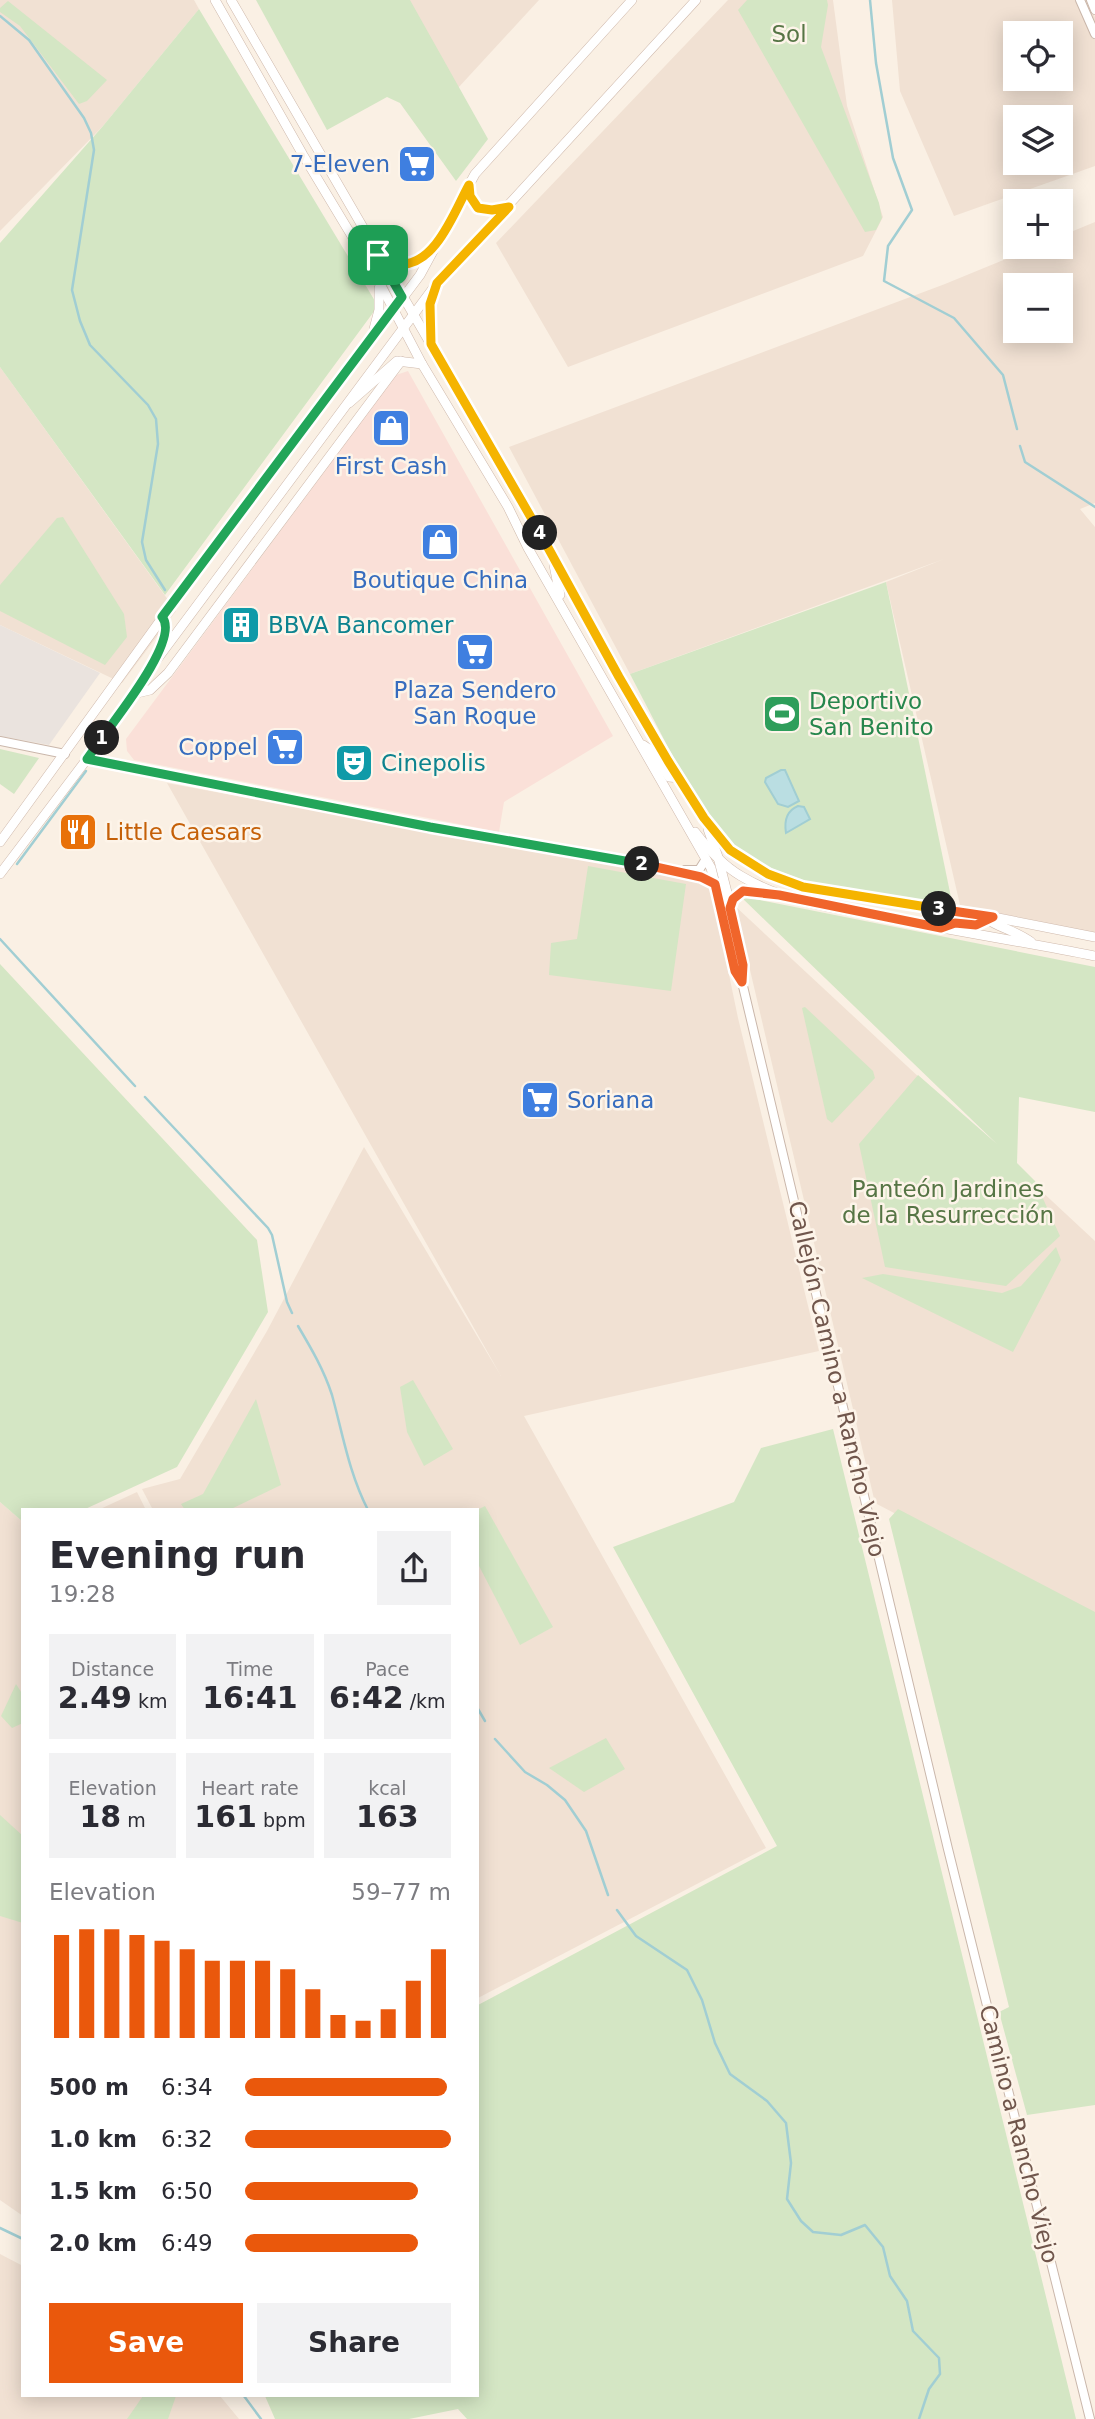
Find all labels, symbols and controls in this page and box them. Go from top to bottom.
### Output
park label: Sol [771,21,807,47]
map controls [1003,21,1073,343]
button: locate [1003,21,1073,91]
button: layers [1003,105,1073,175]
supermarket icon: 7-Eleven [396,143,438,185]
place label: 7-Eleven [290,151,390,177]
button: + [1003,189,1073,259]
pin [348,225,408,285]
icon: arrive [359,236,397,274]
button: − [1003,273,1073,343]
shop icon: First Cash [370,407,412,449]
place label: First Cash [335,453,447,479]
pin: 4 [522,516,558,550]
shop icon: Boutique China [419,521,461,563]
text: 4 [533,521,546,543]
place label: Boutique China [352,567,528,593]
building icon: BBVA Bancomer [220,604,262,646]
place label: BBVA Bancomer [268,612,454,638]
supermarket icon: Plaza Sendero San Roque [454,631,496,673]
place label: Plaza Sendero San Roque [394,677,556,729]
place label: Deportivo San Benito [809,688,934,740]
sports icon: Deportivo San Benito [761,693,803,735]
pin: 1 [84,720,119,756]
text: 1 [95,726,108,748]
supermarket icon: Coppel [264,726,306,768]
place label: Coppel [178,734,258,760]
theatre icon: Cinepolis [333,742,375,784]
place label: Cinepolis [381,750,486,776]
restaurant icon: Little Caesars [57,811,99,853]
place label: Little Caesars [105,819,262,845]
pin: 2 [624,846,660,882]
text: 2 [635,852,648,874]
pin: 3 [922,892,956,926]
text: 3 [932,897,945,919]
supermarket icon: Soriana [519,1079,561,1121]
place label: Soriana [567,1087,654,1113]
park label: Panteón Jardines de la Resurrección [842,1176,1054,1228]
street label: Callejón Camino a Rancho Viejo [783,1198,891,1560]
button: share [377,1531,451,1605]
text: Evening run [49,1533,306,1577]
text: 19:28 [49,1581,115,1607]
text: Distance [71,1658,154,1680]
text: Time [227,1658,273,1680]
text: Pace [365,1658,410,1680]
text: 2.49 [58,1680,132,1715]
text: 16:41 [202,1680,298,1715]
text: 6:42 [329,1680,404,1715]
text: km [132,1690,167,1712]
text: /km [404,1690,446,1712]
text: Elevation [69,1777,157,1799]
text: Heart rate [201,1777,299,1799]
text: kcal [368,1777,407,1799]
text: 18 [80,1799,121,1834]
text: 161 [194,1799,257,1834]
text: 163 [356,1799,419,1834]
text: m [121,1809,146,1831]
text: bpm [257,1809,306,1831]
text: Elevation [49,1879,156,1905]
text: 59–77 m [351,1879,451,1905]
street label: Camino a Rancho Viejo [974,2002,1064,2266]
text: 500 m [49,2074,129,2100]
text: 6:34 [161,2074,213,2100]
text: 1.0 km [49,2126,137,2152]
text: 6:32 [161,2126,213,2152]
text: 1.5 km [49,2178,137,2204]
text: 6:50 [161,2178,213,2204]
text: 2.0 km [49,2230,137,2256]
text: 6:49 [161,2230,213,2256]
button: Save [49,2303,243,2383]
button: Share [257,2303,451,2383]

